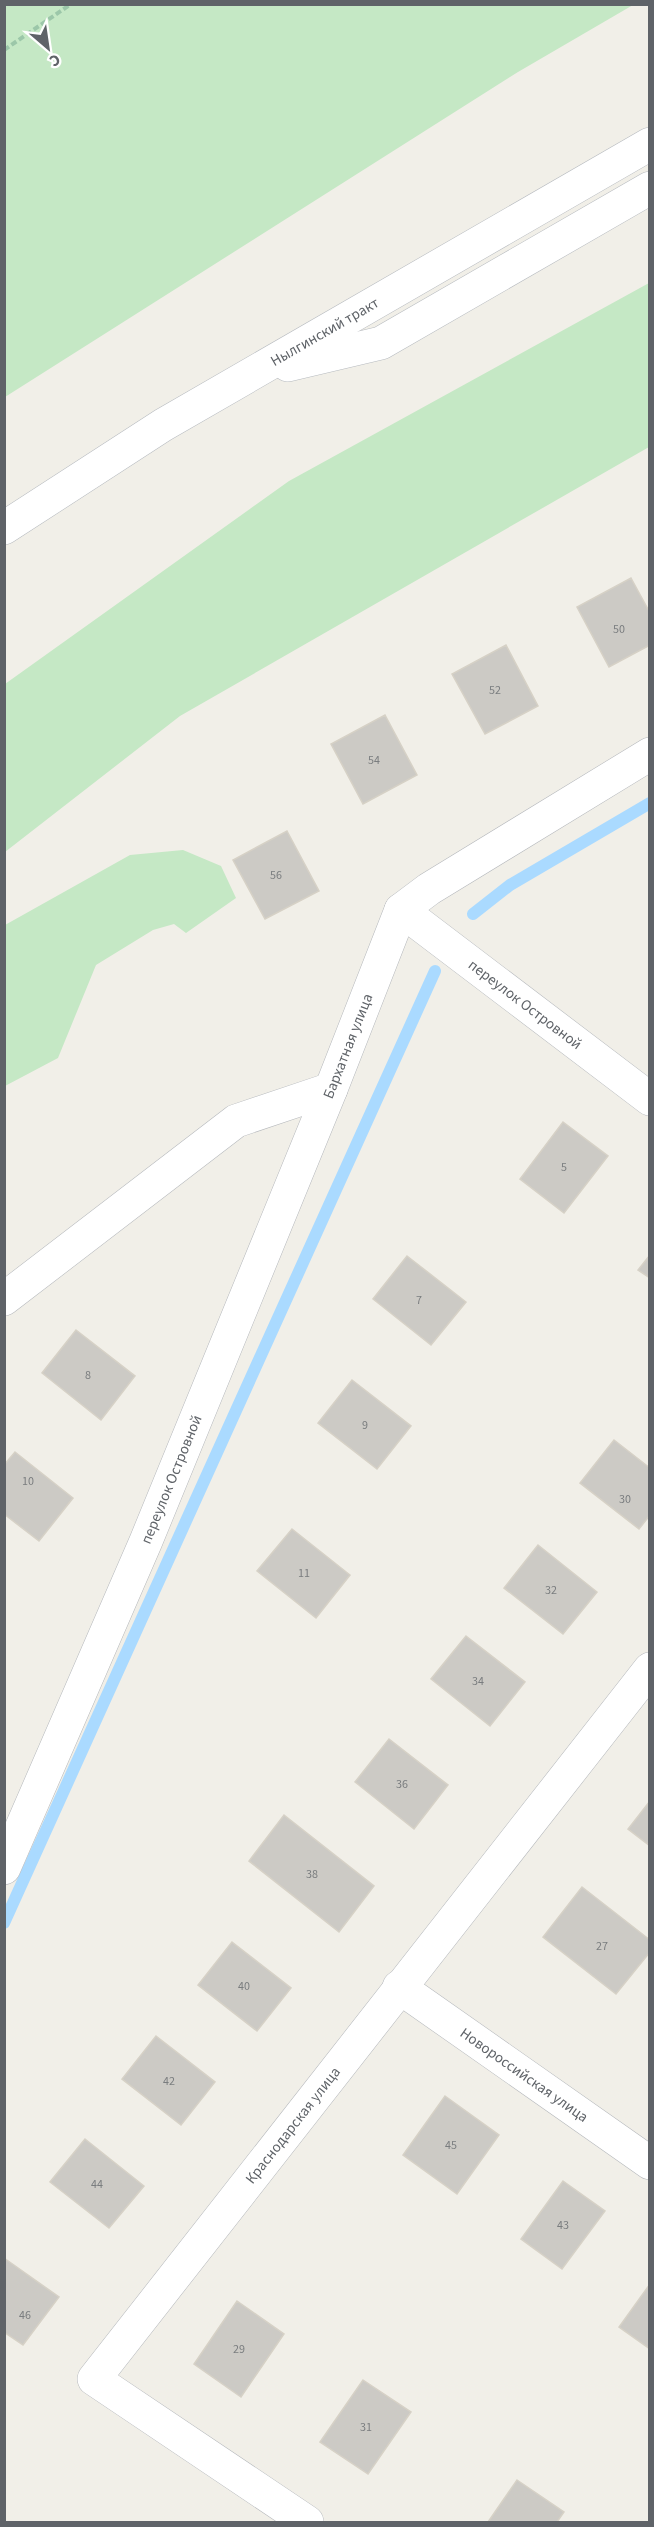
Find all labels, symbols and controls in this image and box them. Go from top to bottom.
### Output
north arrow [18,18,78,78]
text: С [45,48,64,72]
street label: Нылгинский тракт [267,292,383,371]
house number: 50 [613,621,625,638]
house number: 52 [489,682,501,699]
house number: 54 [368,752,380,769]
house number: 56 [270,867,282,884]
street label: переулок Островной [464,954,586,1054]
street label: Бархатная улица [318,990,378,1102]
house number: 5 [561,1159,567,1176]
house number: 7 [416,1292,422,1309]
house number: 8 [85,1367,91,1384]
street label: переулок Островной [135,1412,207,1547]
house number: 9 [362,1417,368,1434]
house number: 10 [22,1473,34,1490]
house number: 30 [619,1491,631,1508]
house number: 11 [298,1565,310,1582]
house number: 32 [545,1582,557,1599]
house number: 34 [472,1673,484,1690]
house number: 36 [396,1776,408,1793]
house number: 38 [306,1866,318,1883]
house number: 27 [596,1938,608,1955]
house number: 40 [238,1978,250,1995]
street label: Новороссийская улица [456,2023,593,2127]
street label: Краснодарская улица [240,2062,345,2188]
house number: 42 [163,2073,175,2090]
house number: 45 [445,2137,457,2154]
house number: 44 [91,2176,103,2193]
house number: 43 [557,2217,569,2234]
house number: 46 [19,2307,31,2324]
house number: 29 [233,2341,245,2358]
house number: 31 [360,2419,372,2436]

